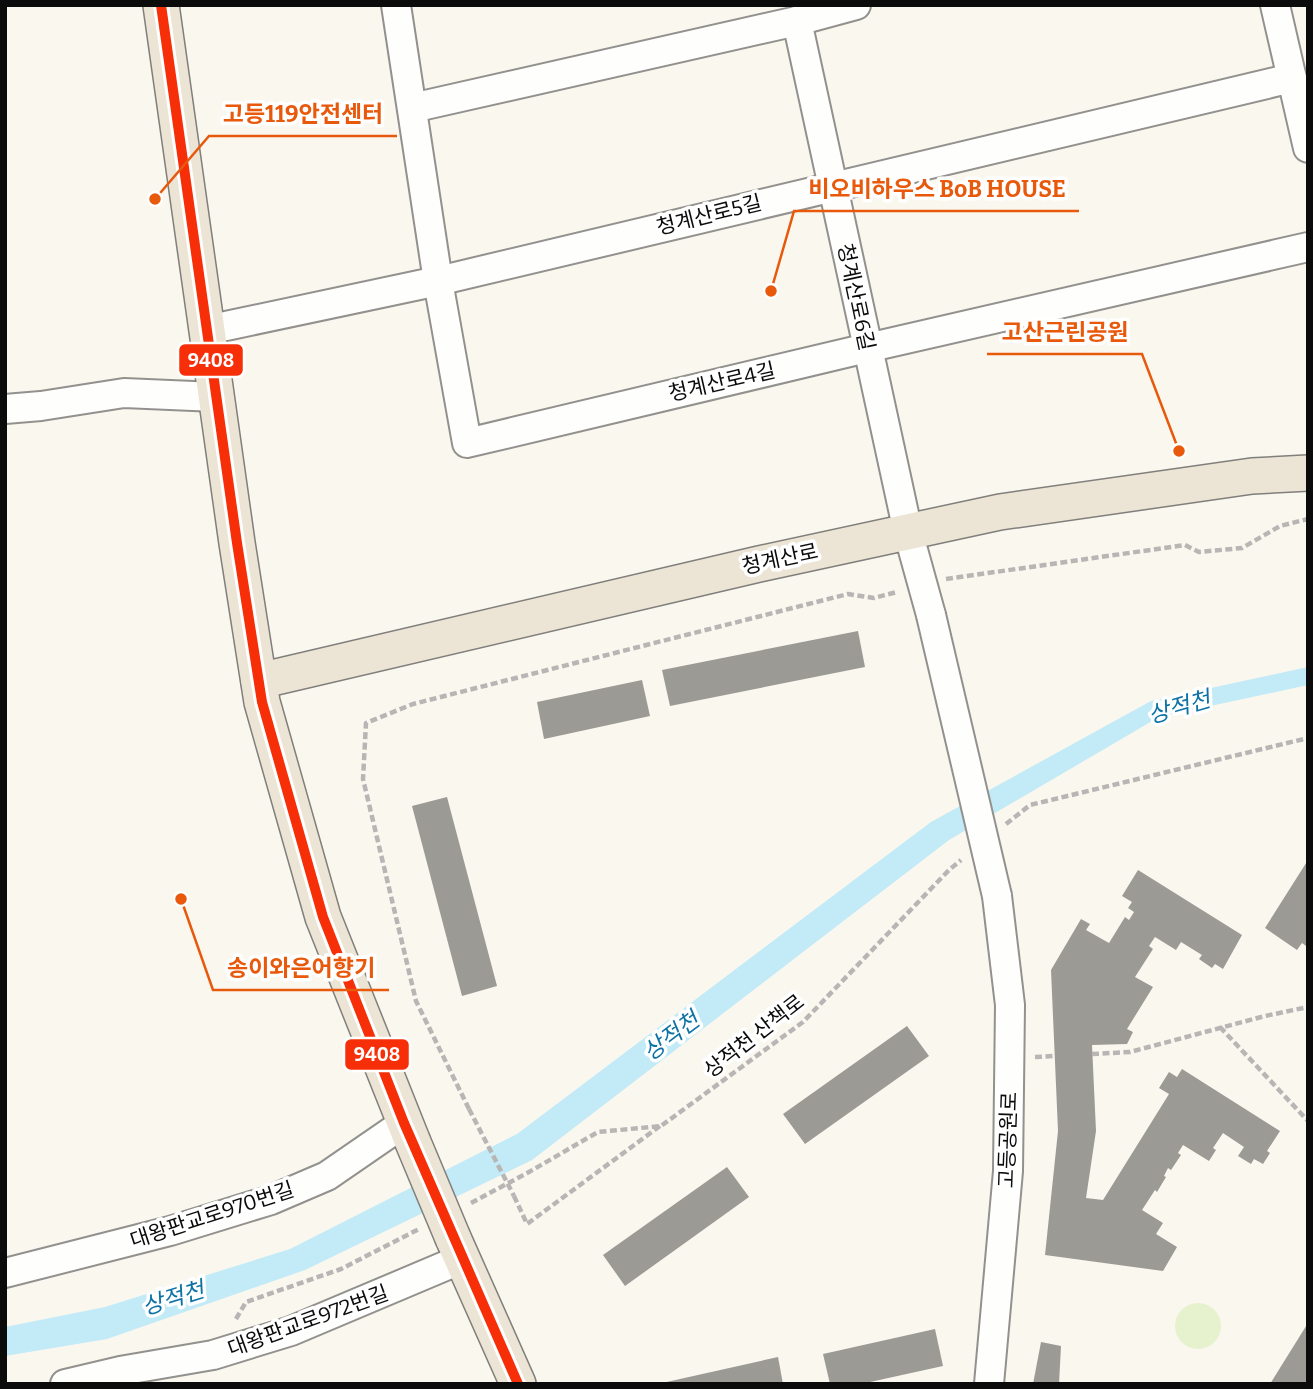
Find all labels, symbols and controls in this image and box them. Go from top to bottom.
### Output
callout: 고등119안전센터 [209,92,397,136]
text: 고등119안전센터 [223,100,383,128]
callout: 비오비하우스 BoB HOUSE [794,167,1079,211]
text: 비오비하우스 BoB HOUSE [808,175,1066,203]
street label: 청계산로5길 [654,189,764,241]
street label: 청계산로6길 [832,241,880,353]
callout: 고산근린공원 [987,310,1142,354]
text: 고산근린공원 [1002,318,1128,346]
line badge: 9408 [178,343,244,377]
text: 9408 [188,349,234,372]
street label: 청계산로4길 [666,357,778,407]
street label: 청계산로 [740,538,820,580]
water label: 상적천 [1145,684,1216,729]
callout: 송이와은어향기 [213,946,389,990]
text: 송이와은어향기 [227,954,375,982]
street label: 상적천 산책로 [699,989,809,1083]
water label: 상적천 [637,1004,707,1066]
line badge: 9408 [344,1038,410,1071]
text: 9408 [354,1043,400,1066]
street label: 고등공원로 [993,1091,1023,1189]
street label: 대왕판교로970번길 [127,1176,297,1254]
water label: 상적천 [139,1275,210,1321]
street label: 대왕판교로972번길 [224,1280,392,1362]

